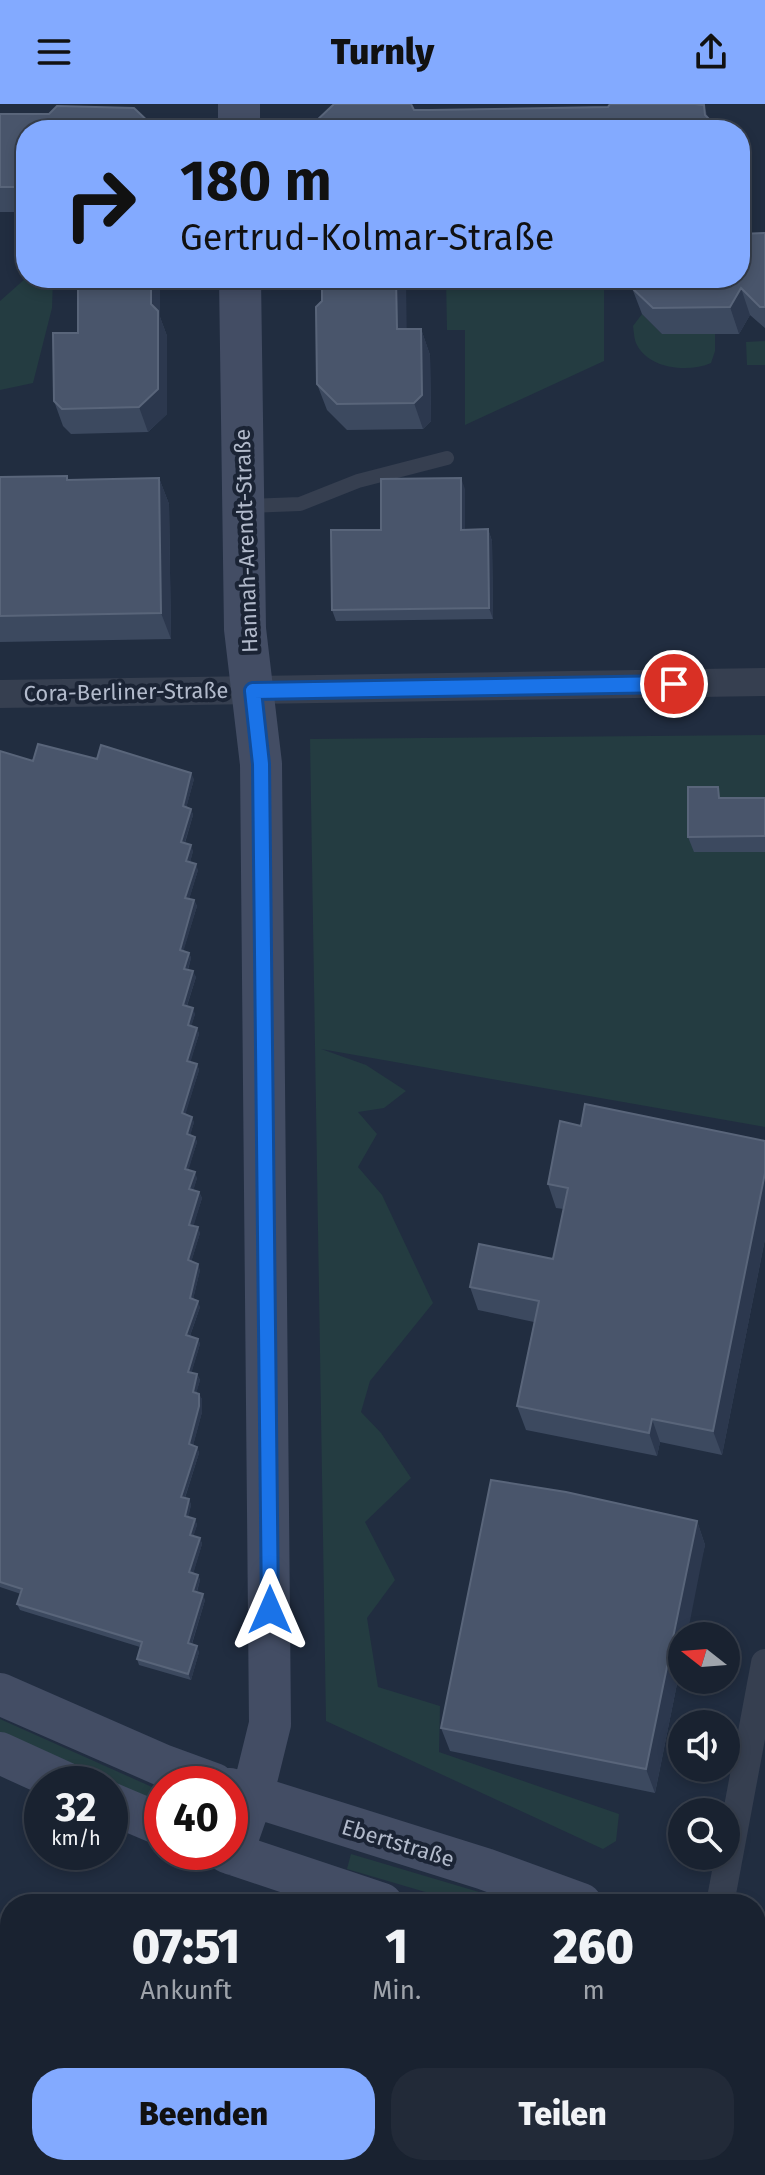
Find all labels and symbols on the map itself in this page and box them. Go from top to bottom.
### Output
street label: Hannah-Arendt-Straße [229,428,263,654]
pin [640,650,708,718]
street label: Cora-Berliner-Straße [23,677,229,707]
position arrow [228,1568,312,1652]
north arrow [668,1622,740,1694]
speed limit sign: 40 [144,1766,248,1870]
street label: Ebertstraße [338,1813,458,1873]

